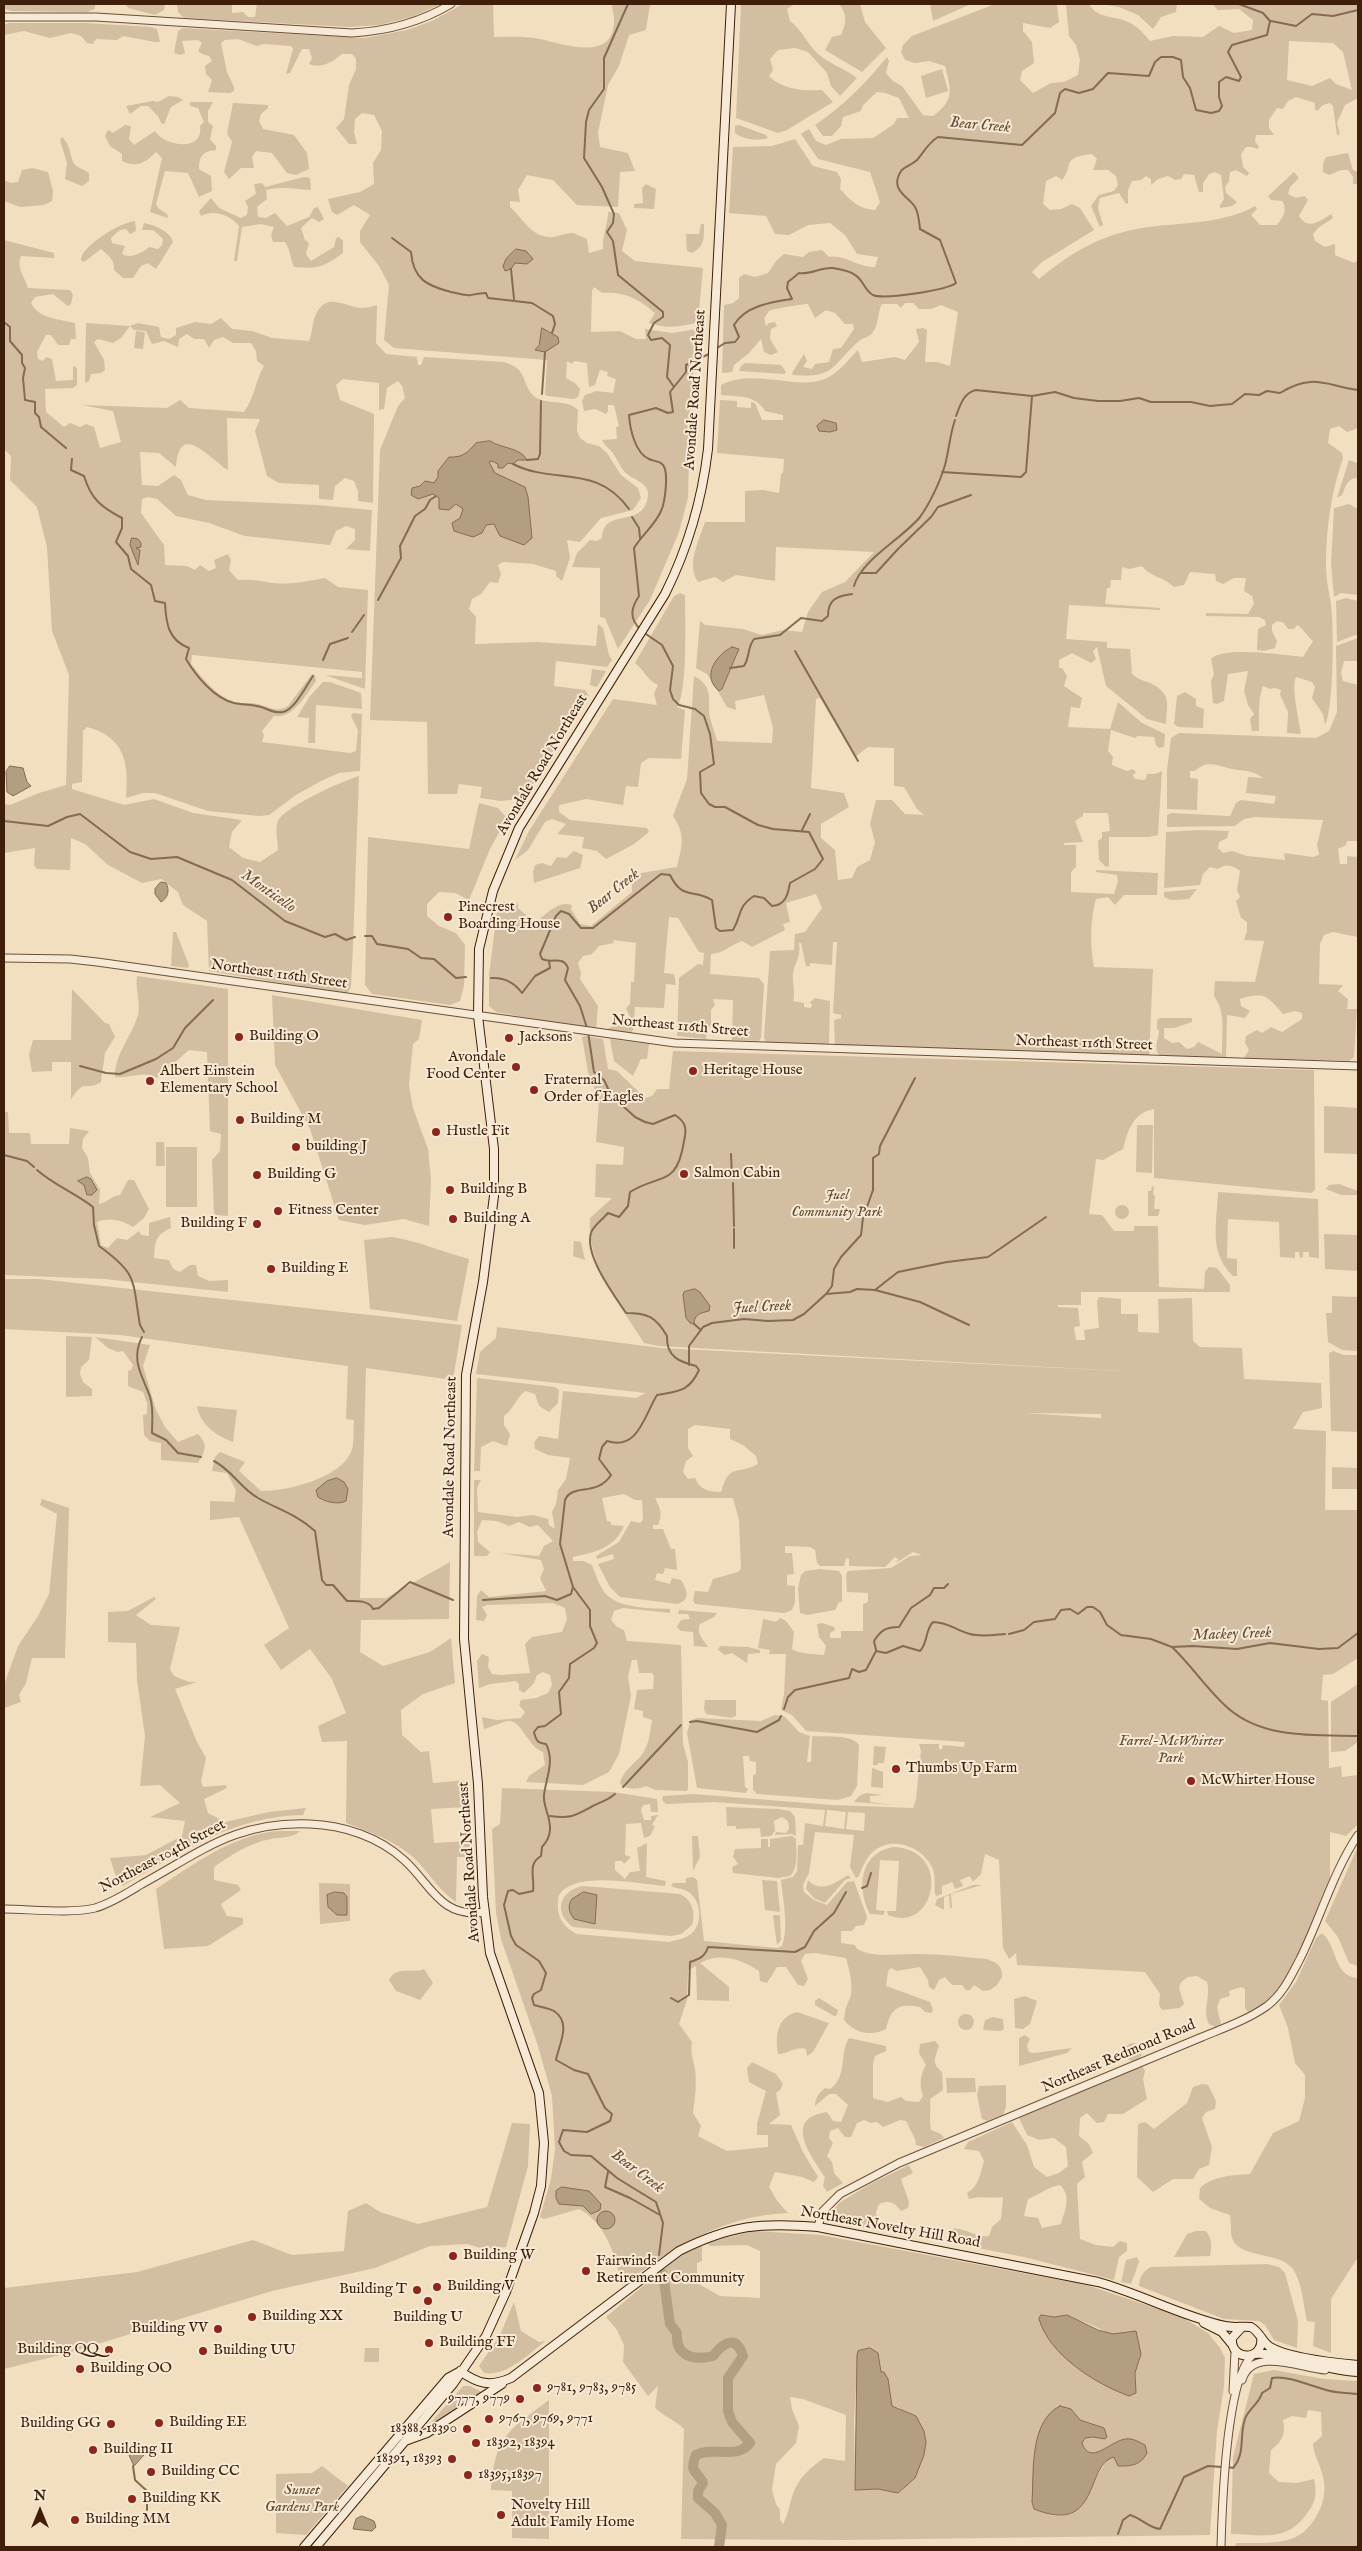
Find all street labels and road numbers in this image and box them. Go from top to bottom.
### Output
street label: Avondale Road Northeast [681,309,711,471]
street label: Avondale Road Northeast [494,691,592,839]
street label: Northeast 116th Street [210,957,348,993]
street label: Northeast 116th Street [611,1012,749,1042]
street label: Northeast 116th Street [1015,1033,1153,1055]
street label: Avondale Road Northeast [441,1376,461,1538]
street label: Avondale Road Northeast [455,1781,485,1943]
street label: Northeast 104th Street [97,1816,229,1898]
street label: Northeast Redmond Road [1039,2016,1199,2098]
street label: Northeast Novelty Hill Road [799,2203,981,2253]

